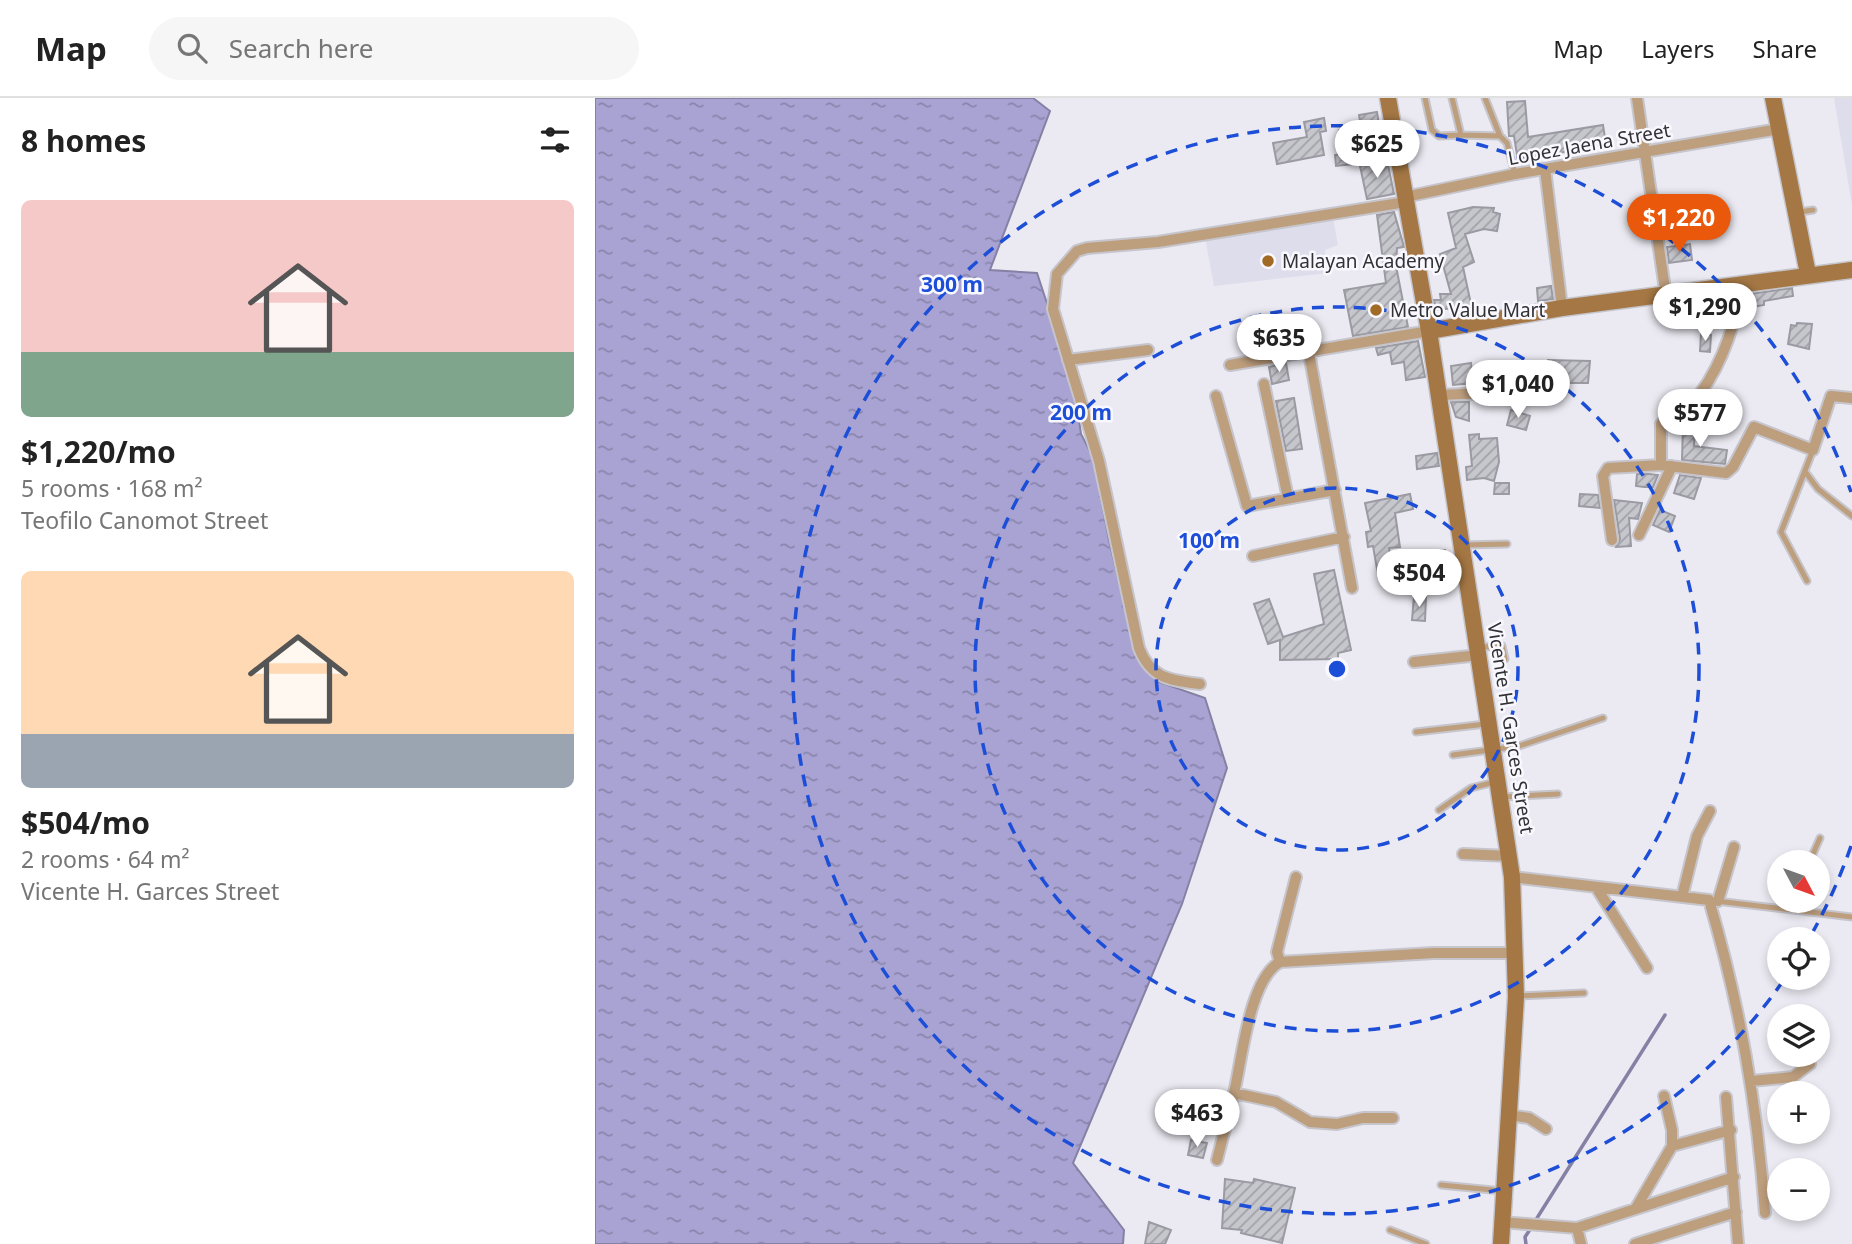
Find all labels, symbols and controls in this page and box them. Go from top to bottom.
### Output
search box [149,17,639,80]
text: Map [35,26,107,71]
icon: search [173,29,211,67]
text: Search here [229,30,373,66]
text: Map [1553,32,1603,65]
text: Layers [1641,32,1715,65]
text: Share [1753,32,1817,65]
street label: Lopez Jaena Street [1506,117,1672,171]
text: 8 homes [21,120,146,161]
pin: $625 [1336,120,1418,180]
icon: filters [536,121,574,159]
text: $625 [1351,127,1403,159]
pin: $1,220 [1622,194,1736,254]
text: $1,220 [1643,201,1715,233]
icon: home [235,245,361,371]
place label: Malayan Academy [1282,248,1445,274]
marker: Malayan Academy [1260,253,1276,269]
text: 300 m [921,270,983,298]
pin: $1,290 [1648,284,1762,343]
text: $1,290 [1669,290,1741,322]
place label: Metro Value Mart [1390,297,1545,323]
marker: Metro Value Mart [1368,302,1384,318]
pin: $635 [1238,314,1320,374]
text: $635 [1253,321,1305,353]
pin: $1,040 [1461,360,1575,420]
text: $1,040 [1482,367,1554,399]
pin: $577 [1659,390,1741,449]
text: $577 [1674,396,1726,428]
text: 200 m [1050,398,1112,426]
text: $1,220/mo [21,431,176,472]
text: 5 rooms · 168 m² [21,472,203,504]
text: Teofilo Canomot Street [21,504,268,536]
text: 100 m [1178,526,1240,554]
pin: $504 [1378,550,1460,609]
text: $504 [1393,556,1445,588]
icon: home [235,616,361,742]
street label: Vicente H. Garces Street [1481,621,1541,836]
centre of rings [1325,657,1349,681]
text: $504/mo [21,802,150,843]
text: 2 rooms · 64 m² [21,843,190,875]
north arrow [1767,850,1831,914]
map controls [1767,850,1830,1221]
text: Vicente H. Garces Street [21,875,279,907]
button: locate [1767,927,1830,990]
button: layers [1767,1004,1830,1067]
button: + [1767,1081,1830,1144]
pin: $463 [1156,1090,1238,1149]
text: $463 [1171,1096,1223,1128]
button: − [1767,1158,1830,1221]

